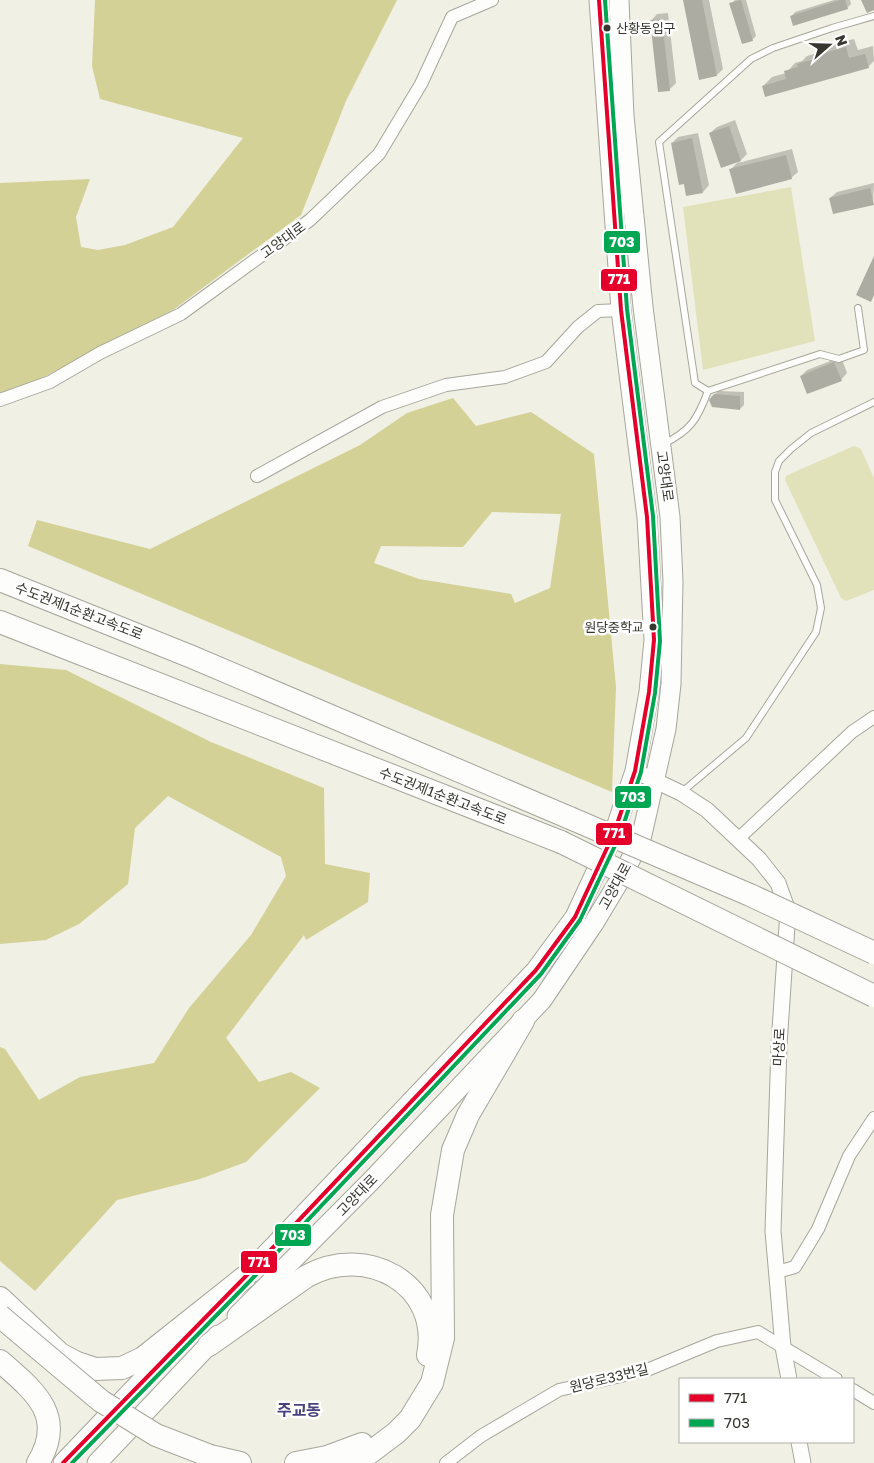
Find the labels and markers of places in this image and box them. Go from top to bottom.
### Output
place label: 산황동입구 [616,20,676,36]
marker: 산황동입구 [602,23,612,33]
place label: 원당중학교 [584,619,644,635]
marker: 원당중학교 [648,622,658,632]

